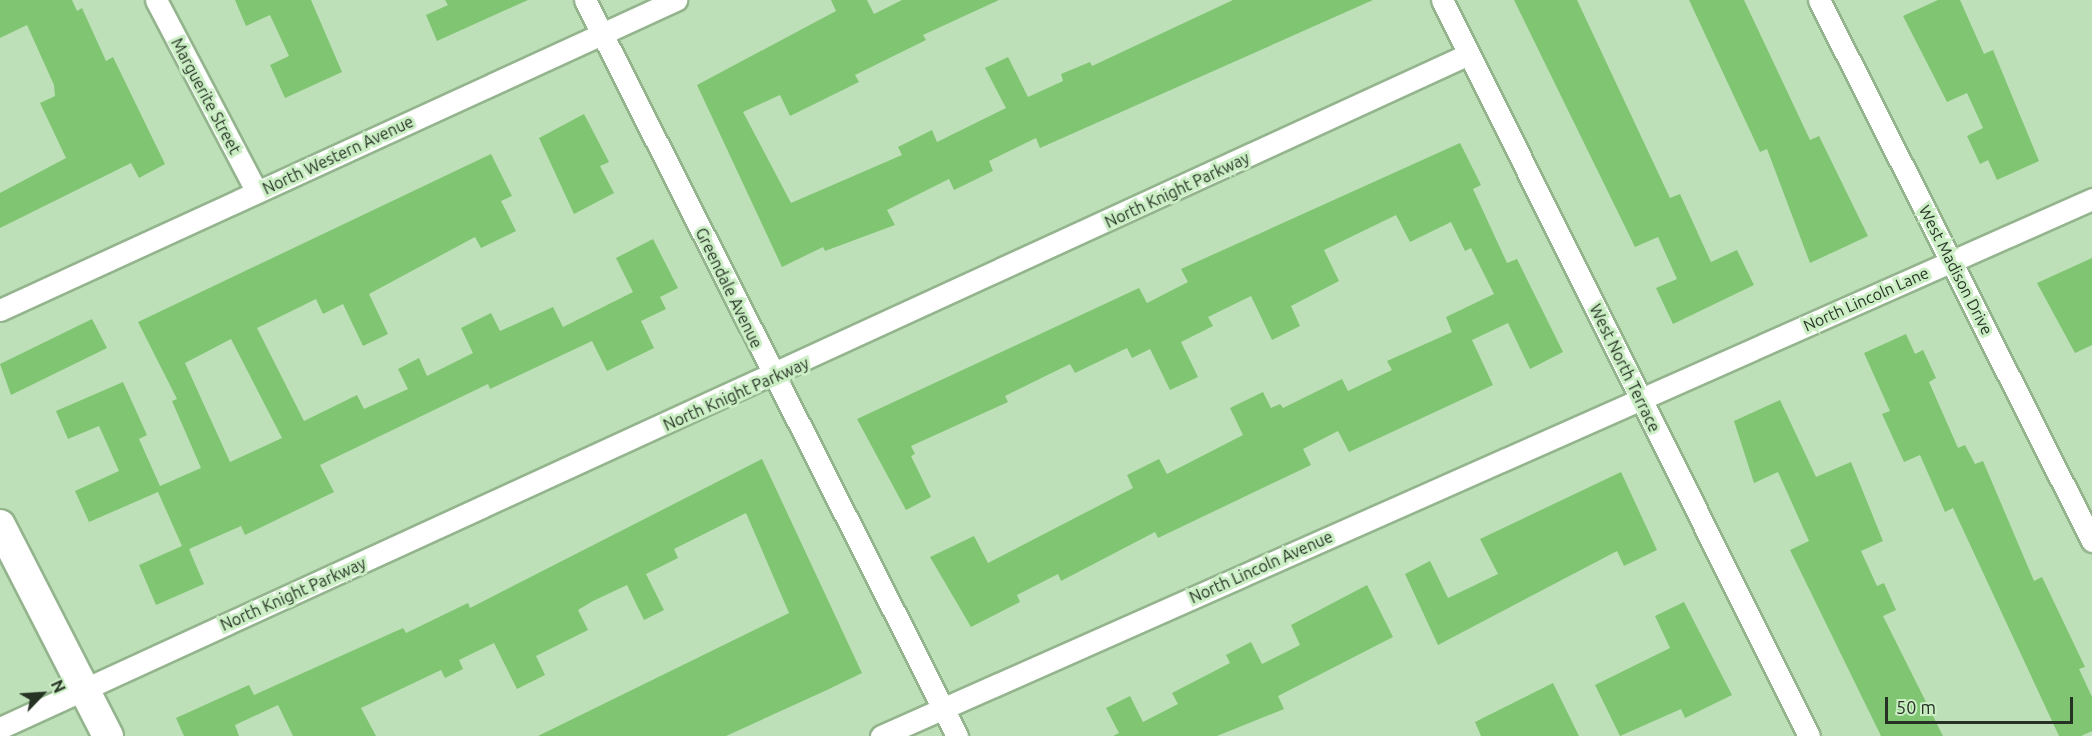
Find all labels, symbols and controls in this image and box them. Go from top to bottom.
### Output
street label: Marguerite Street [167,35,245,157]
street label: North Western Avenue [260,112,416,198]
street label: North Knight Parkway [1102,148,1252,232]
street label: West Madison Drive [1915,202,1997,338]
street label: Greendale Avenue [692,225,766,351]
street label: North Lincoln Lane [1800,263,1932,335]
street label: West North Terrace [1586,301,1664,435]
street label: North Knight Parkway [660,353,812,435]
street label: North Lincoln Avenue [1186,527,1336,607]
street label: North Knight Parkway [217,553,369,635]
north arrow [12,664,72,724]
text: N [48,677,69,696]
scale bar [1888,685,2076,723]
text: 50 m [1896,697,1936,717]

